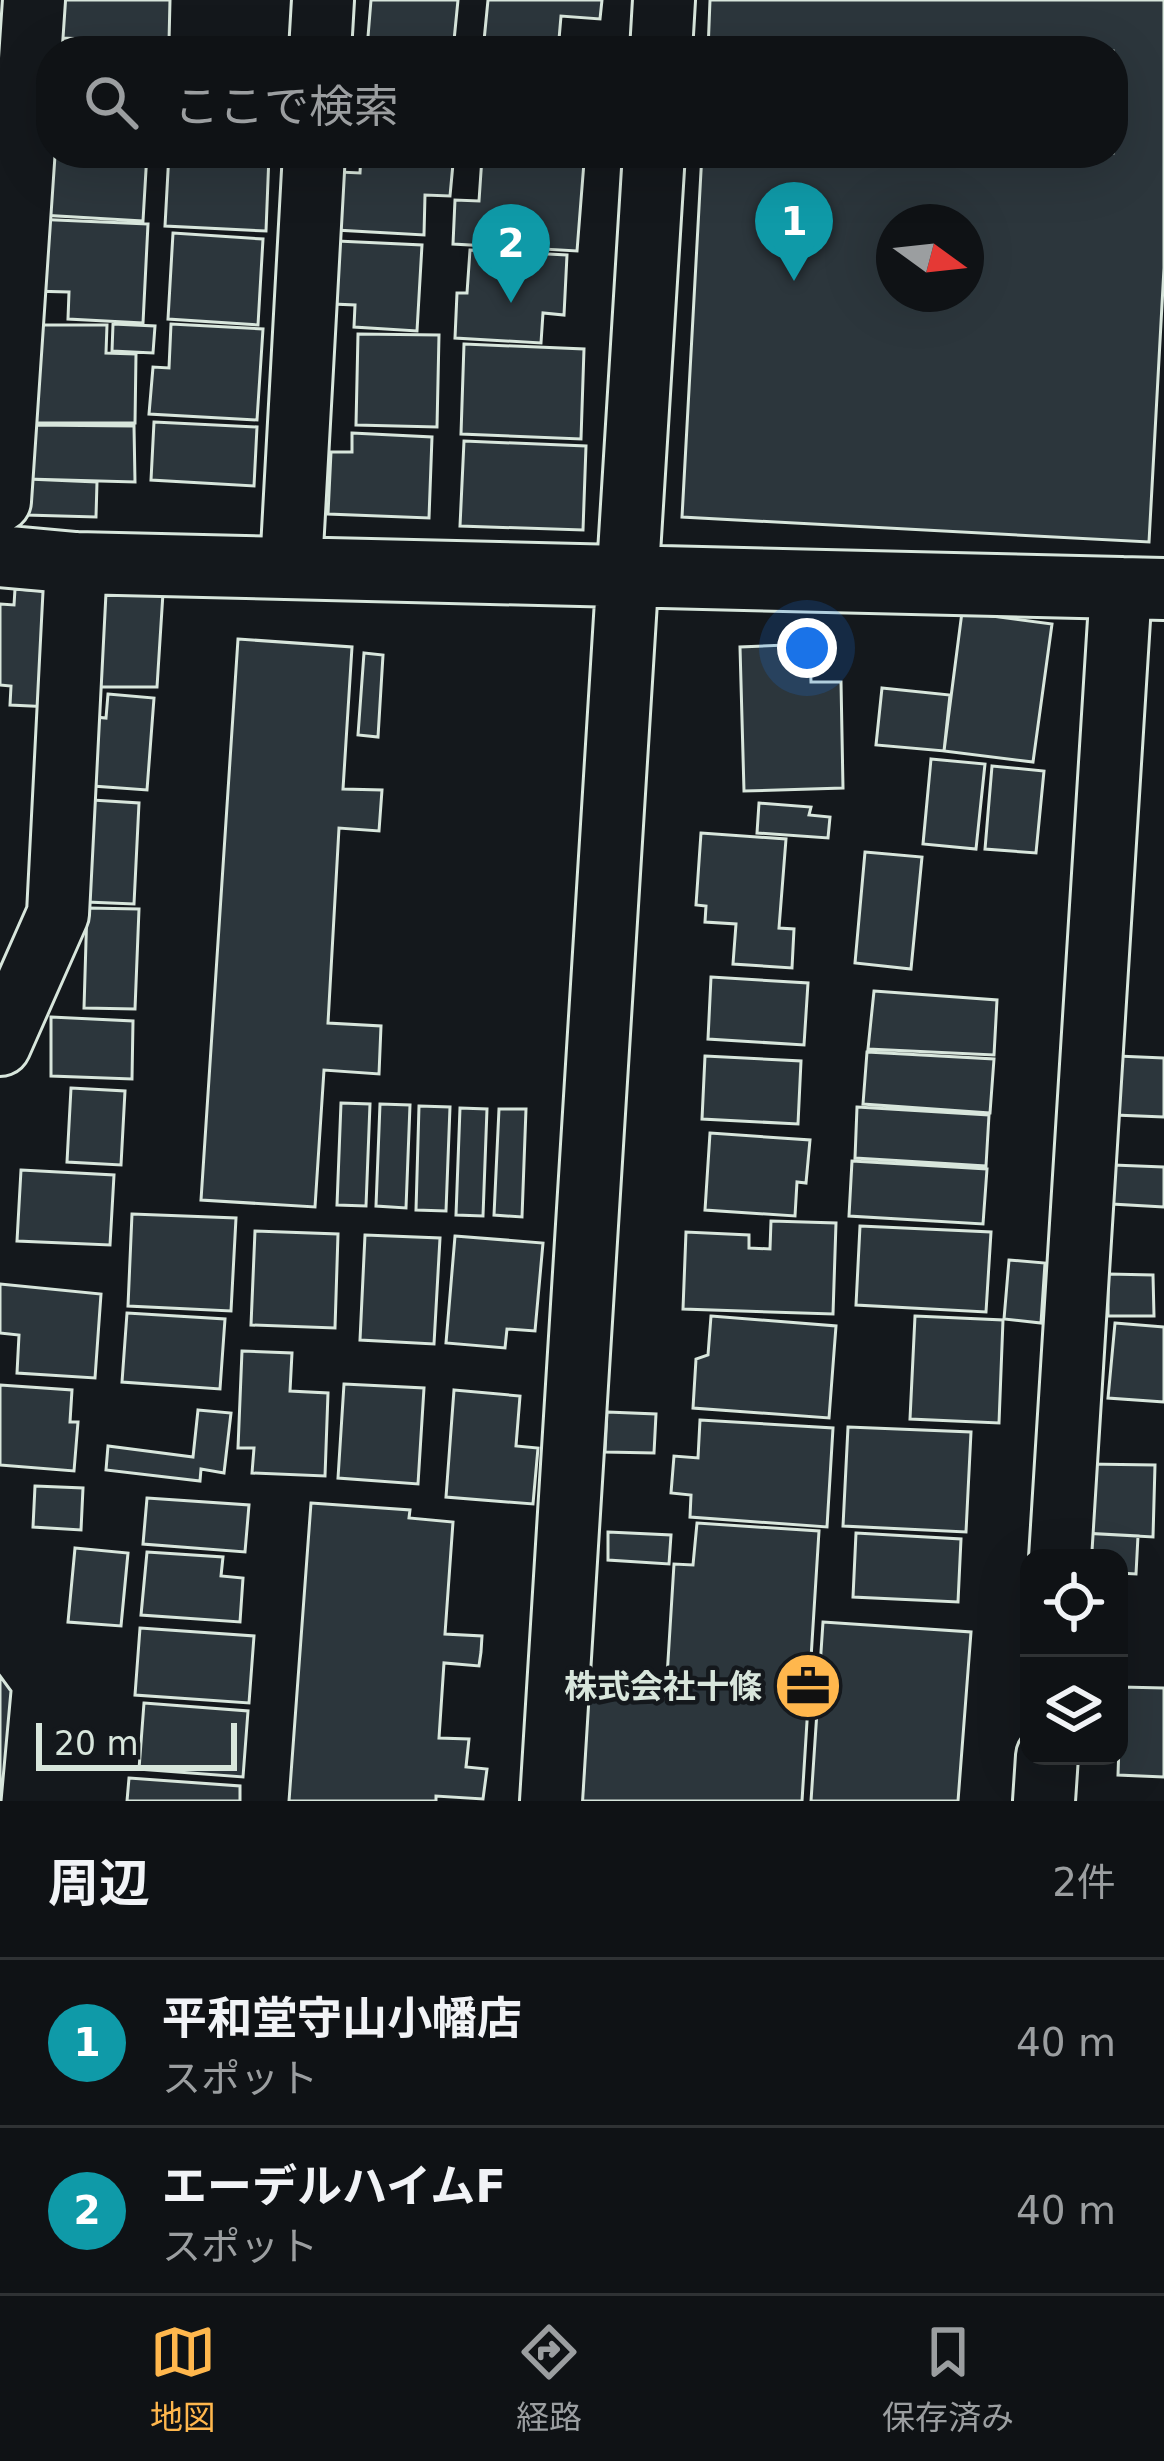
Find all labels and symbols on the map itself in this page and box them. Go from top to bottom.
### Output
pin: 1 [755,182,833,281]
pin: 2 [472,204,550,303]
north arrow [876,204,984,312]
your location [777,618,837,678]
office icon: 株式会社十條 [773,1651,843,1721]
place label: 株式会社十條 [564,1667,762,1706]
scale bar [36,1717,237,1770]

